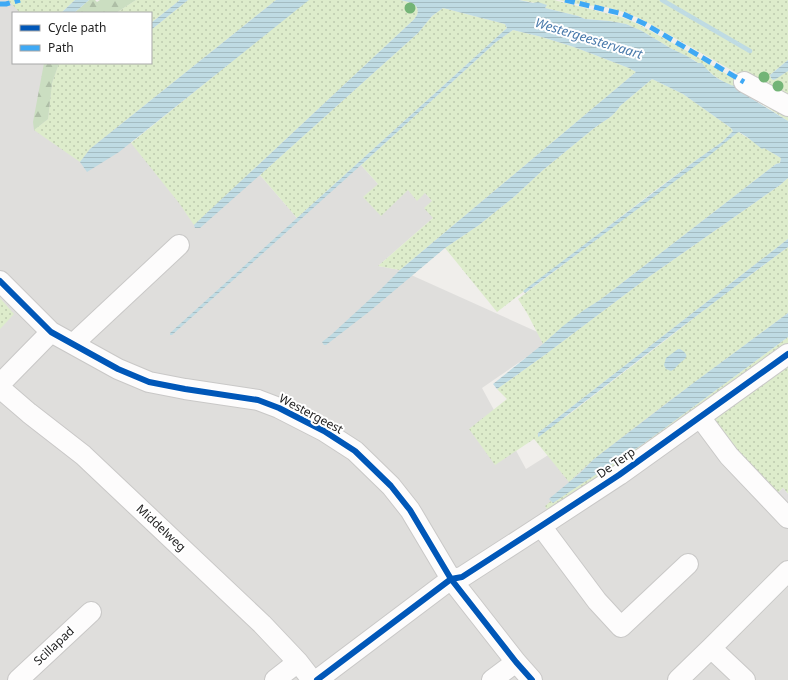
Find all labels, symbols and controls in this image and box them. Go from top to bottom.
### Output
legend [12,12,152,64]
water label: Westergeestervaart [533,13,645,63]
text: Cycle path [48,19,106,36]
text: Path [48,39,74,56]
street label: Westergeest [276,390,347,438]
street label: De Terp [593,443,638,482]
street label: Middelweg [133,500,190,555]
street label: Scillapad [30,622,78,669]

